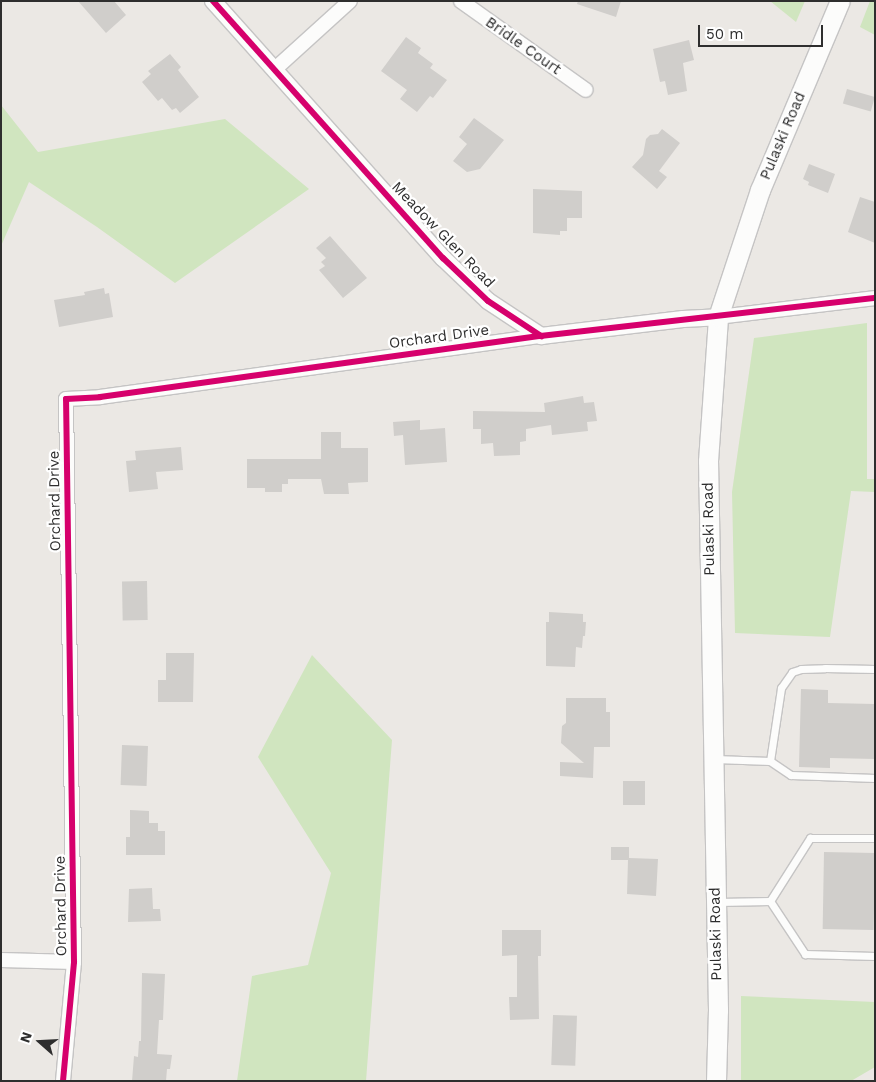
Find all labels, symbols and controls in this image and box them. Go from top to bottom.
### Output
street label: Bridle Court [482,13,564,79]
scale bar [701,15,826,47]
text: 50 m [706,25,743,43]
street label: Pulaski Road [756,89,810,183]
street label: Meadow Glen Road [388,178,498,292]
street label: Orchard Drive [388,321,490,353]
street label: Orchard Drive [45,450,65,552]
street label: Pulaski Road [699,482,719,576]
street label: Orchard Drive [51,855,71,957]
street label: Pulaski Road [706,887,726,981]
north arrow [15,1017,65,1067]
text: N [17,1030,35,1045]

